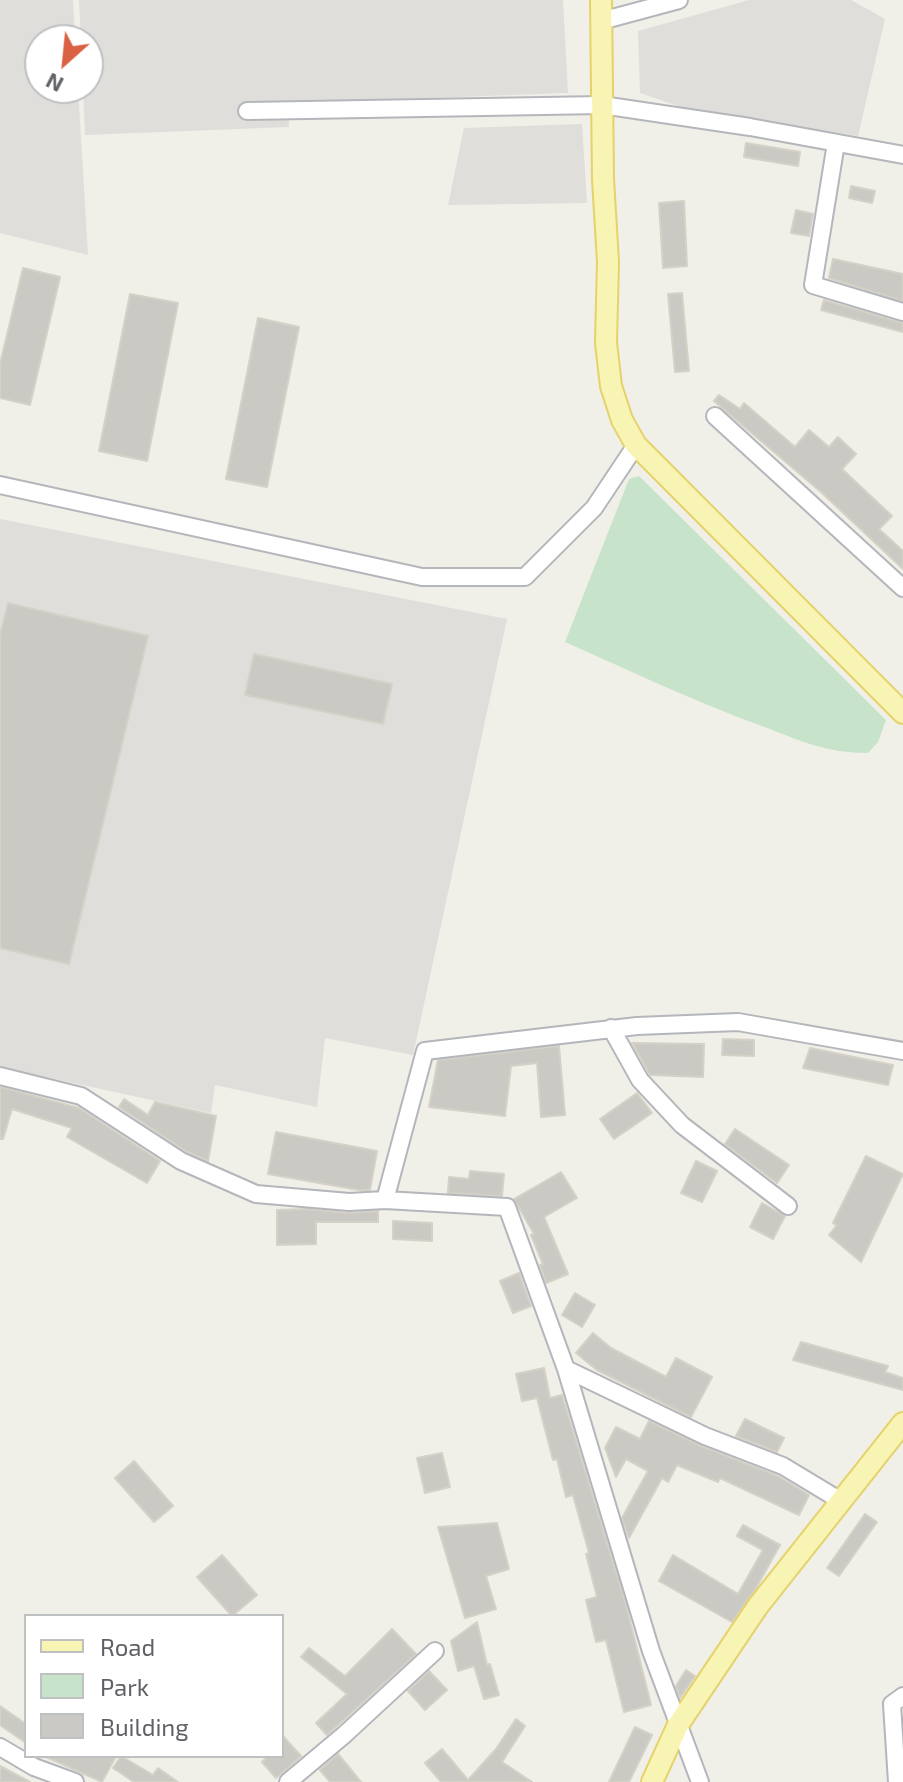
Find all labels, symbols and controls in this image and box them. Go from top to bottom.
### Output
north arrow [24,24,104,104]
text: N [41,68,67,99]
legend [24,1614,284,1758]
text: Road [100,1632,155,1661]
text: Park [100,1672,149,1701]
text: Building [100,1712,189,1741]

